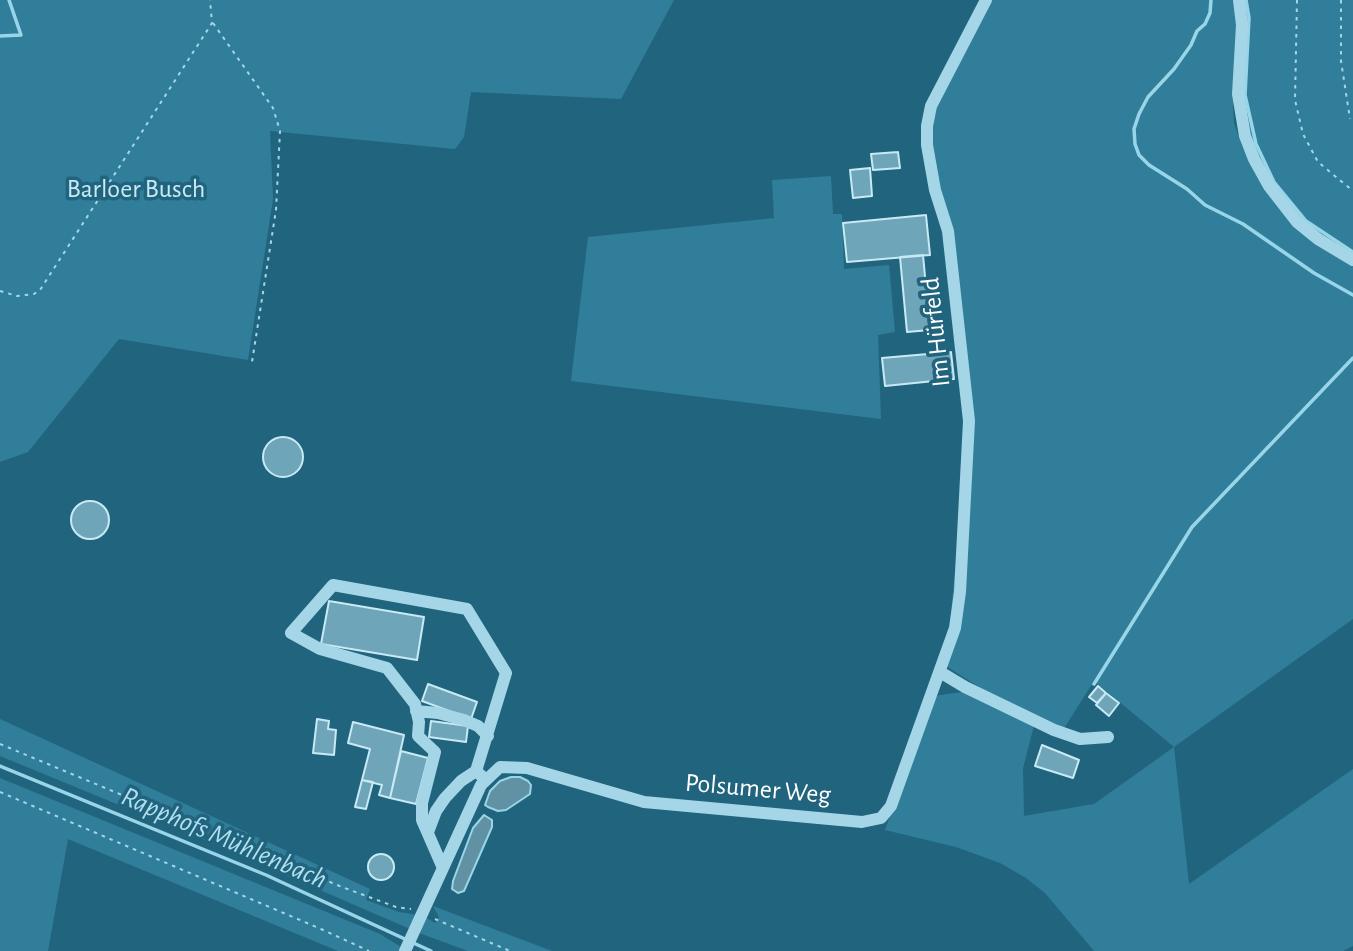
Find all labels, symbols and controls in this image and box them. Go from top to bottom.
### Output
park label: Barloer Busch [67,173,205,205]
street label: Im Hürfeld [915,276,957,388]
street label: Polsumer Weg [684,767,832,811]
water label: Rapphofs Mühlenbach [116,780,332,896]

